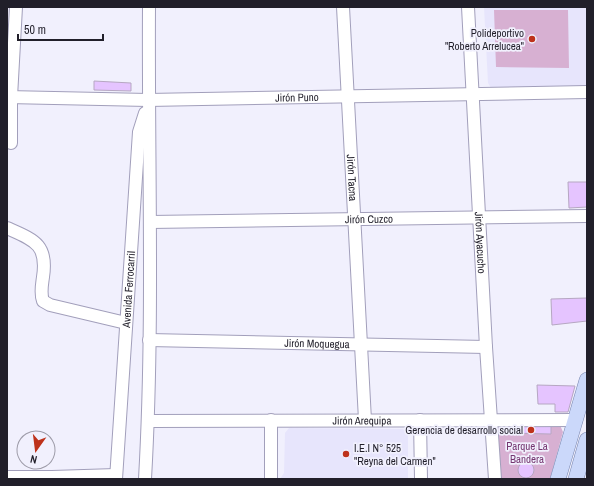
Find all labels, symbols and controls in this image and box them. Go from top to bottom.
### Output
scale bar [18,16,103,42]
text: 50 m [24,22,46,38]
place label: Polideportivo "Roberto Arrelucea" [445,26,524,53]
marker: Polideportivo "Roberto Arrelucea" [527,34,537,44]
street label: Jirón Puno [275,90,319,105]
street label: Jirón Tacna [344,154,360,201]
street label: Jirón Cuzco [345,212,393,226]
street label: Jirón Ayacucho [472,212,489,274]
street label: Avenida Ferrocarril [119,251,138,329]
street label: Jirón Moquegua [284,336,350,351]
street label: Jirón Arequipa [333,413,391,428]
place label: Gerencia de desarrollo social [405,423,523,437]
marker: Gerencia de desarrollo social [526,425,536,435]
north arrow [16,430,56,470]
park label: Parque La Bandera [506,439,548,466]
place label: I.E.I N° 525 "Reyna del Carmen" [354,441,436,468]
marker: I.E.I N° 525 "Reyna del Carmen" [341,449,351,459]
text: N [29,452,38,467]

